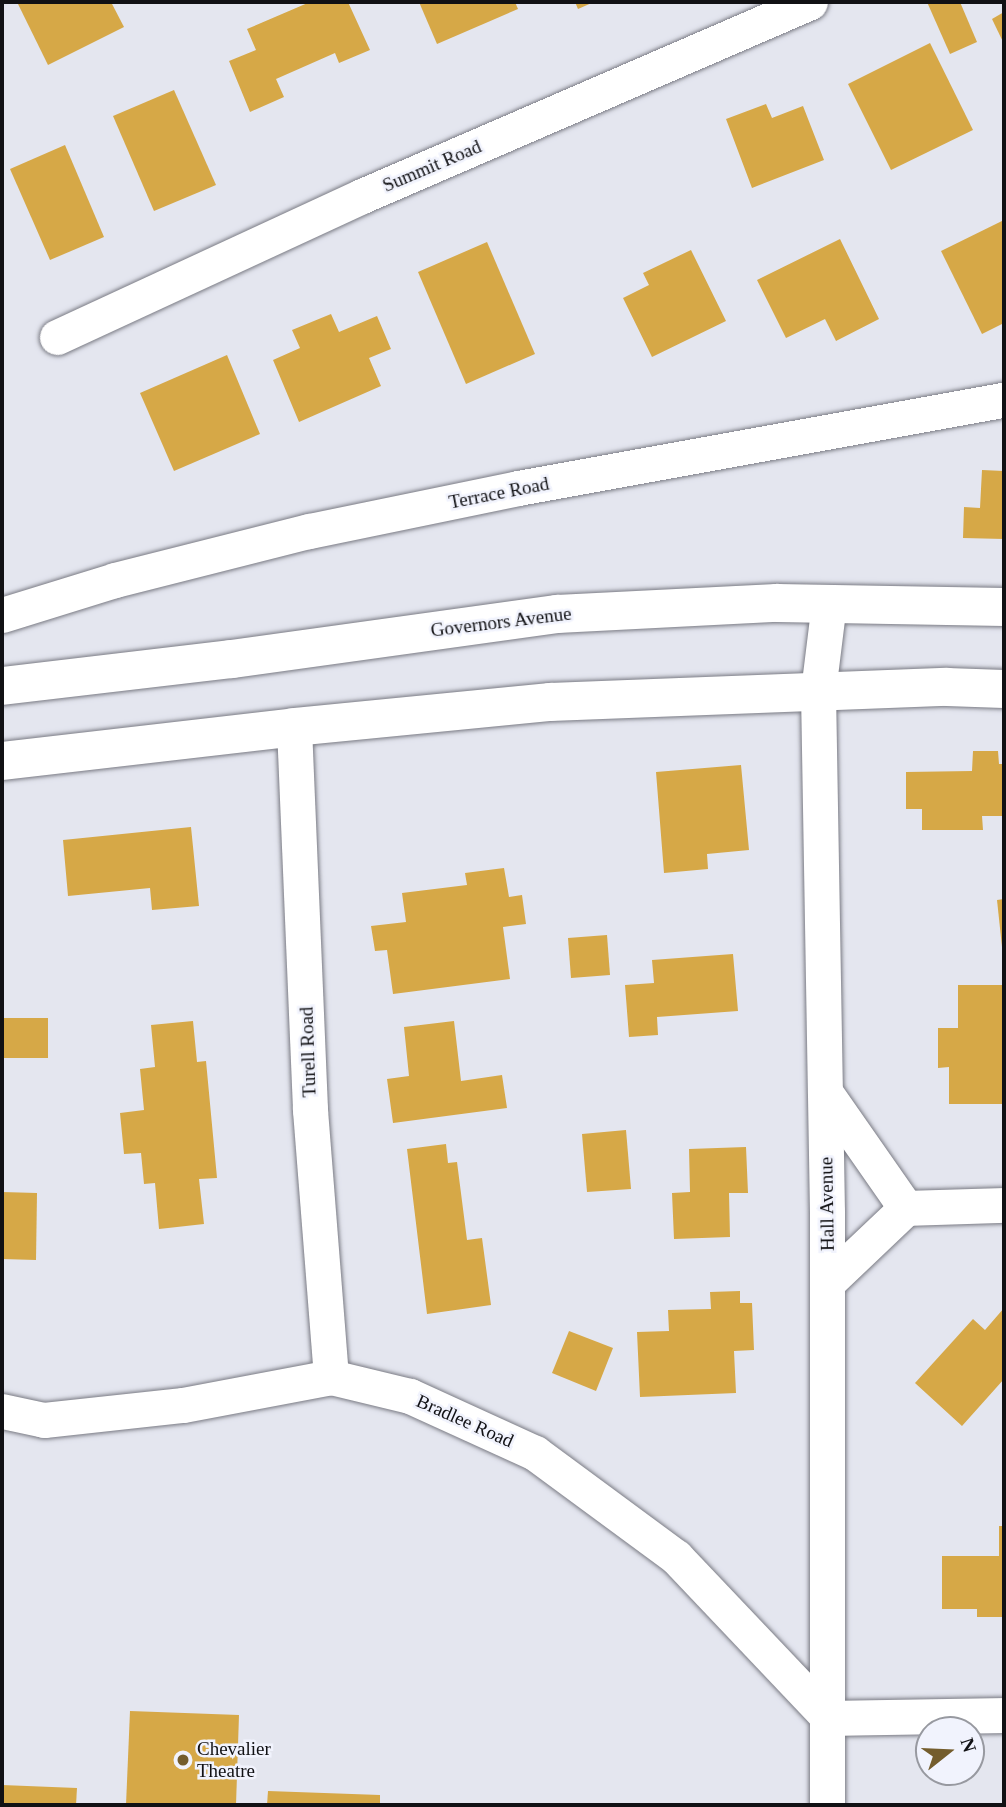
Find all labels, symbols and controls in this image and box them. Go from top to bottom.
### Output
street label: Summit Road [379,135,485,197]
street label: Terrace Road [447,472,551,514]
street label: Governors Avenue [429,602,573,642]
street label: Turell Road [295,1006,321,1098]
street label: Hall Avenue [815,1156,839,1252]
street label: Bradlee Road [413,1389,517,1453]
north arrow [915,1716,985,1786]
text: N [956,1735,981,1755]
place label: Chevalier Theatre [197,1738,271,1782]
marker: Chevalier Theatre [175,1752,191,1768]

